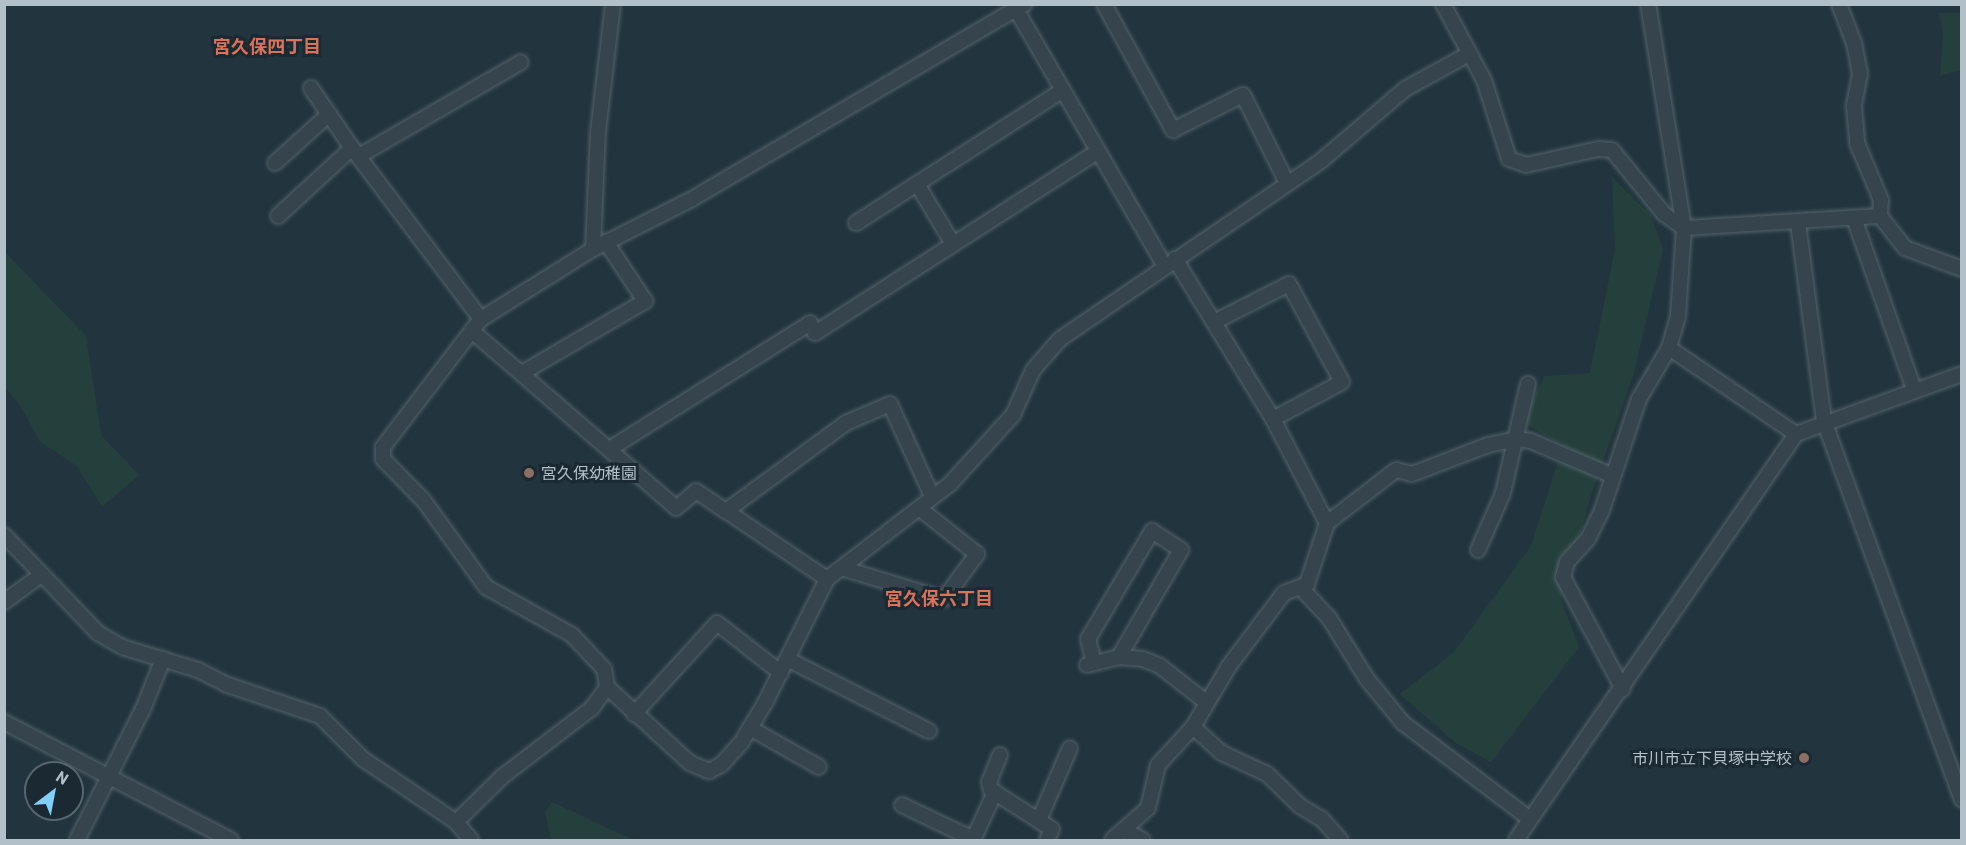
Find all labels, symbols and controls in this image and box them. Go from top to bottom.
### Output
district label: 宮久保四丁目 [213,35,321,57]
place label: 宮久保幼稚園 [541,463,637,483]
marker: 宮久保幼稚園 [522,466,536,480]
district label: 宮久保六丁目 [885,587,993,609]
place label: 市川市立下貝塚中学校 [1632,748,1792,768]
marker: 市川市立下貝塚中学校 [1797,751,1811,765]
north arrow [24,761,84,821]
text: N [53,766,72,788]

